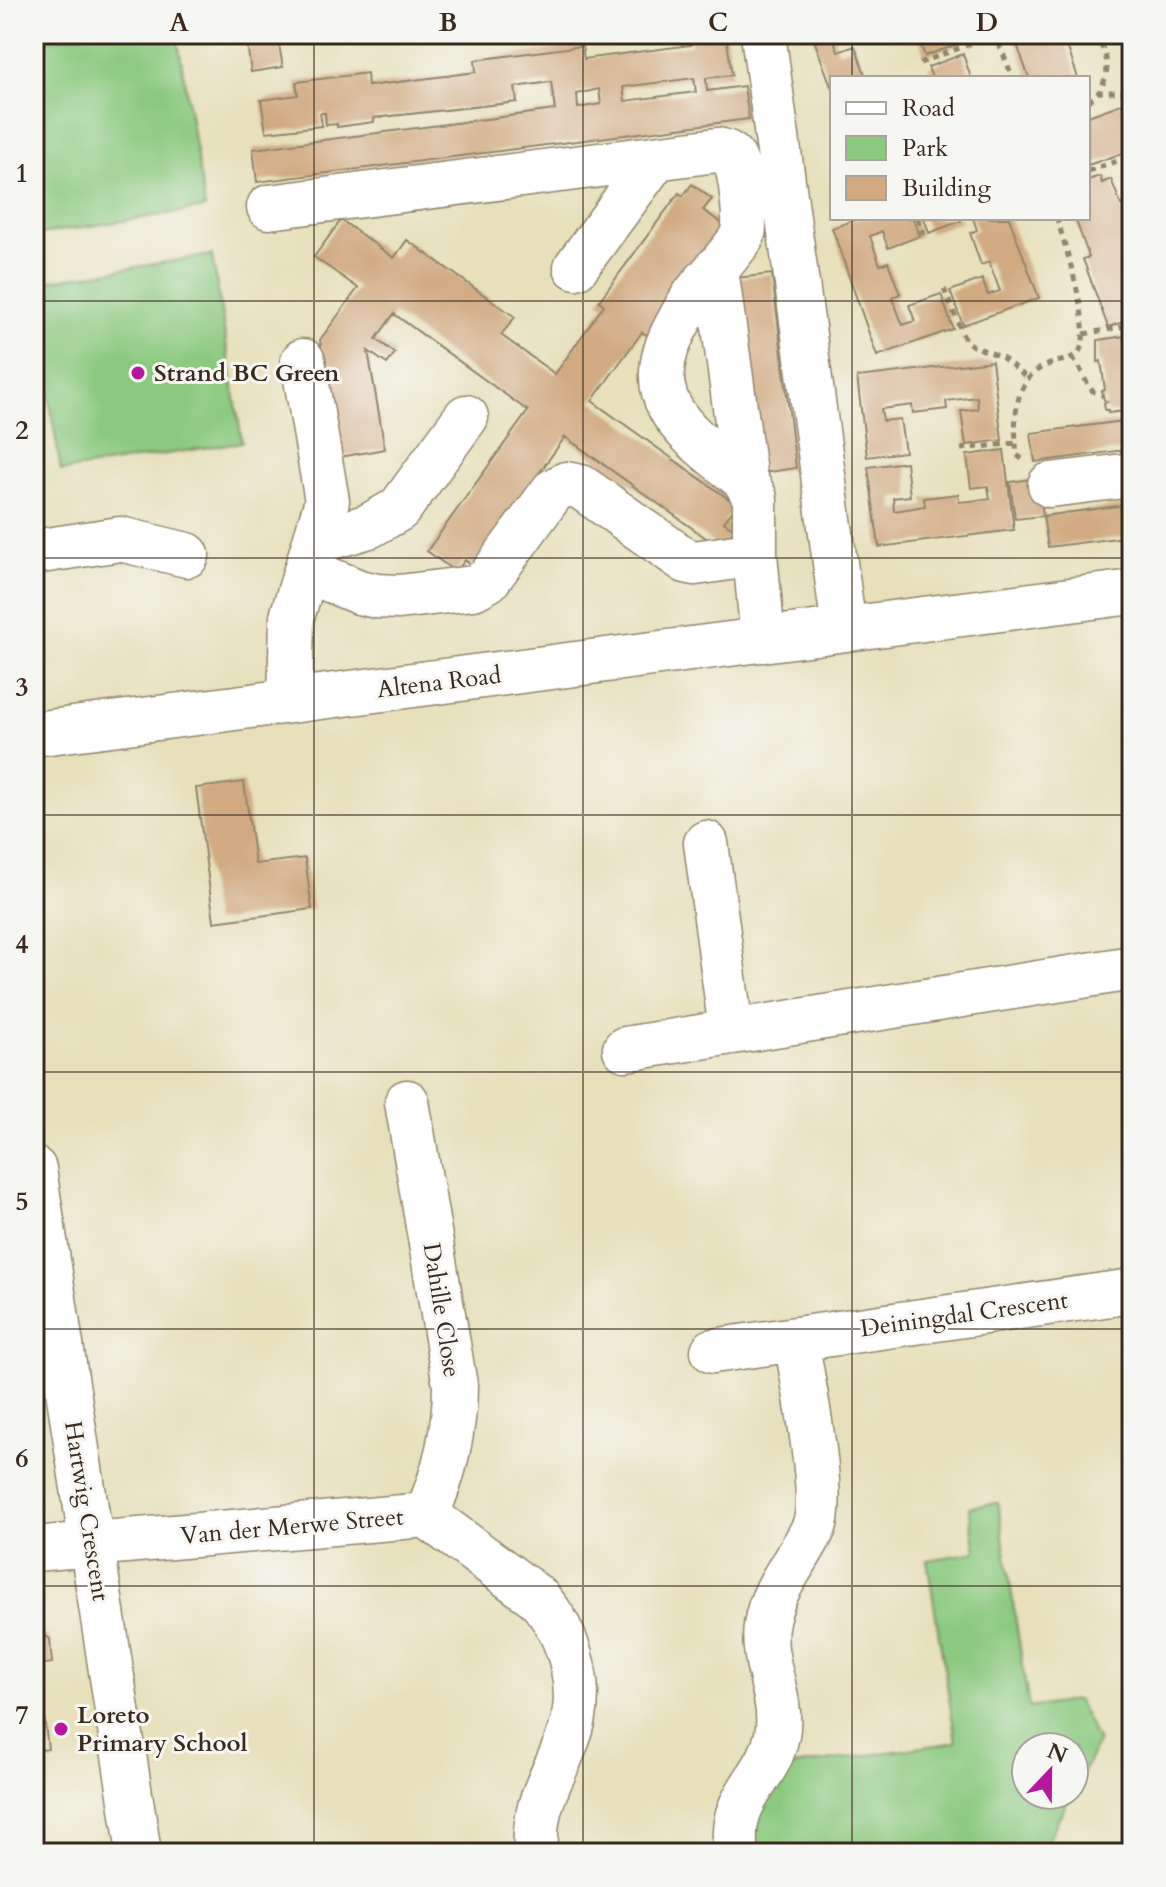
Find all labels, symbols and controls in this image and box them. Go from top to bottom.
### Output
text: A [169,5,189,40]
text: B [439,5,457,40]
text: C [708,5,728,40]
text: D [976,5,998,40]
legend [830,76,1090,220]
text: Road [902,92,955,125]
text: Park [902,132,948,165]
text: 1 [15,156,29,191]
text: Building [902,172,992,205]
place label: Strand BC Green [154,357,340,390]
marker: Strand BC Green [129,364,147,382]
text: 2 [15,413,29,448]
street label: Altena Road [375,658,503,706]
text: 3 [15,670,29,705]
text: 4 [15,927,29,962]
text: 5 [15,1184,29,1219]
street label: Dahille Close [415,1240,468,1380]
street label: Deiningdal Crescent [858,1284,1070,1345]
street label: Hartwig Crescent [56,1419,117,1604]
text: 6 [15,1441,29,1476]
street label: Van der Merwe Street [179,1500,405,1553]
text: 7 [15,1698,29,1733]
place label: Loreto Primary School [77,1699,248,1760]
marker: Loreto Primary School [52,1720,70,1738]
north arrow [1010,1731,1090,1811]
text: N [1043,1736,1072,1771]

